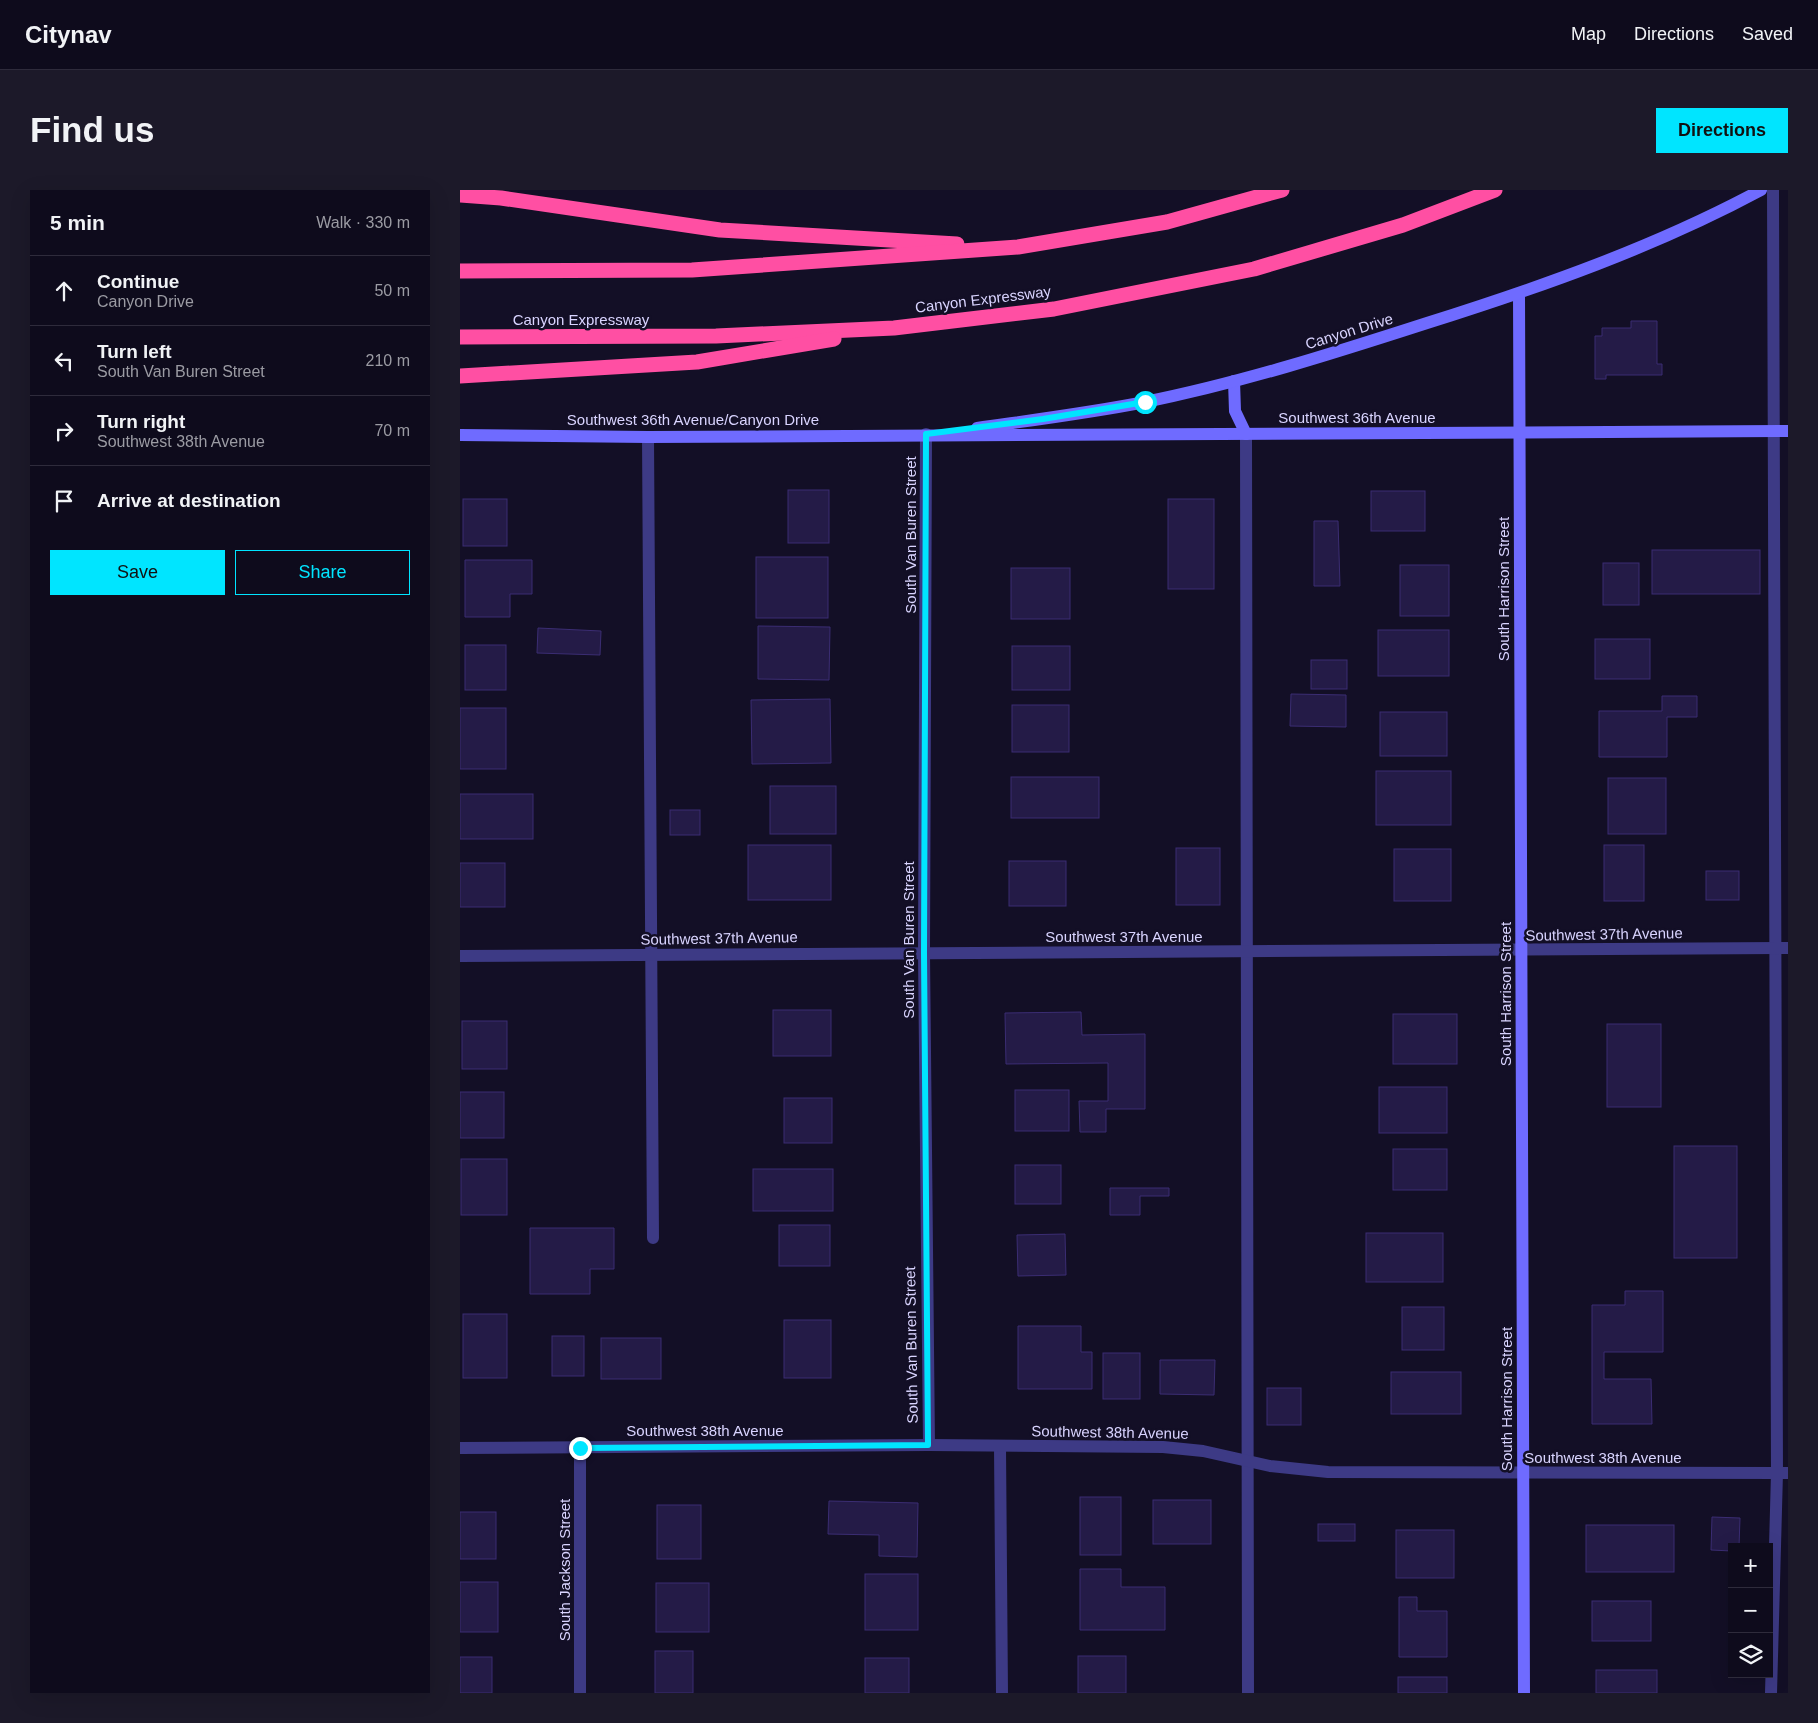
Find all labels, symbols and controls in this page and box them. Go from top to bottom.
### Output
text: Citynav [25,21,112,48]
text: Map [1571,24,1606,44]
text: Directions [1634,24,1714,44]
text: Saved [1742,24,1793,44]
button: Directions [1656,108,1788,153]
text: Find us [30,110,154,149]
text: 5 min [50,211,105,234]
text: Walk · 330 m [316,214,410,231]
text: Continue [97,271,179,292]
icon: ahead [50,277,78,305]
text: 50 m [374,282,410,299]
street label: Canyon Expressway [914,282,1052,316]
text: Canyon Drive [97,293,194,310]
street label: Canyon Drive [1303,310,1395,352]
street label: Canyon Expressway [513,311,650,328]
text: Turn left [97,341,172,362]
icon: left [50,347,78,375]
text: 210 m [366,352,410,369]
text: South Van Buren Street [97,363,265,380]
route start [1134,391,1157,414]
street label: Southwest 36th Avenue [1278,409,1436,426]
text: Turn right [97,411,185,432]
street label: Southwest 36th Avenue/Canyon Drive [567,411,819,428]
icon: right [50,417,78,445]
text: 70 m [374,422,410,439]
text: Southwest 38th Avenue [97,433,265,450]
street label: South Van Buren Street [902,456,919,614]
icon: arrive [50,487,78,515]
text: Arrive at destination [97,490,281,511]
street label: South Harrison Street [1495,516,1512,661]
button: Save [50,550,225,595]
button: Share [235,550,410,595]
street label: South Van Buren Street [900,861,917,1019]
street label: South Harrison Street [1497,921,1514,1066]
street label: Southwest 37th Avenue [1525,924,1683,944]
street label: Southwest 37th Avenue [640,928,798,948]
street label: Southwest 37th Avenue [1045,928,1203,945]
street label: South Van Buren Street [901,1265,921,1424]
street label: South Harrison Street [1498,1326,1515,1471]
street label: Southwest 38th Avenue [626,1422,784,1439]
street label: Southwest 38th Avenue [1031,1422,1189,1442]
route end [569,1437,592,1460]
street label: Southwest 38th Avenue [1524,1449,1682,1466]
street label: South Jackson Street [556,1498,573,1641]
map controls [1728,1543,1773,1678]
button: + [1728,1543,1773,1588]
button: − [1728,1588,1773,1633]
button: layers [1728,1633,1773,1678]

